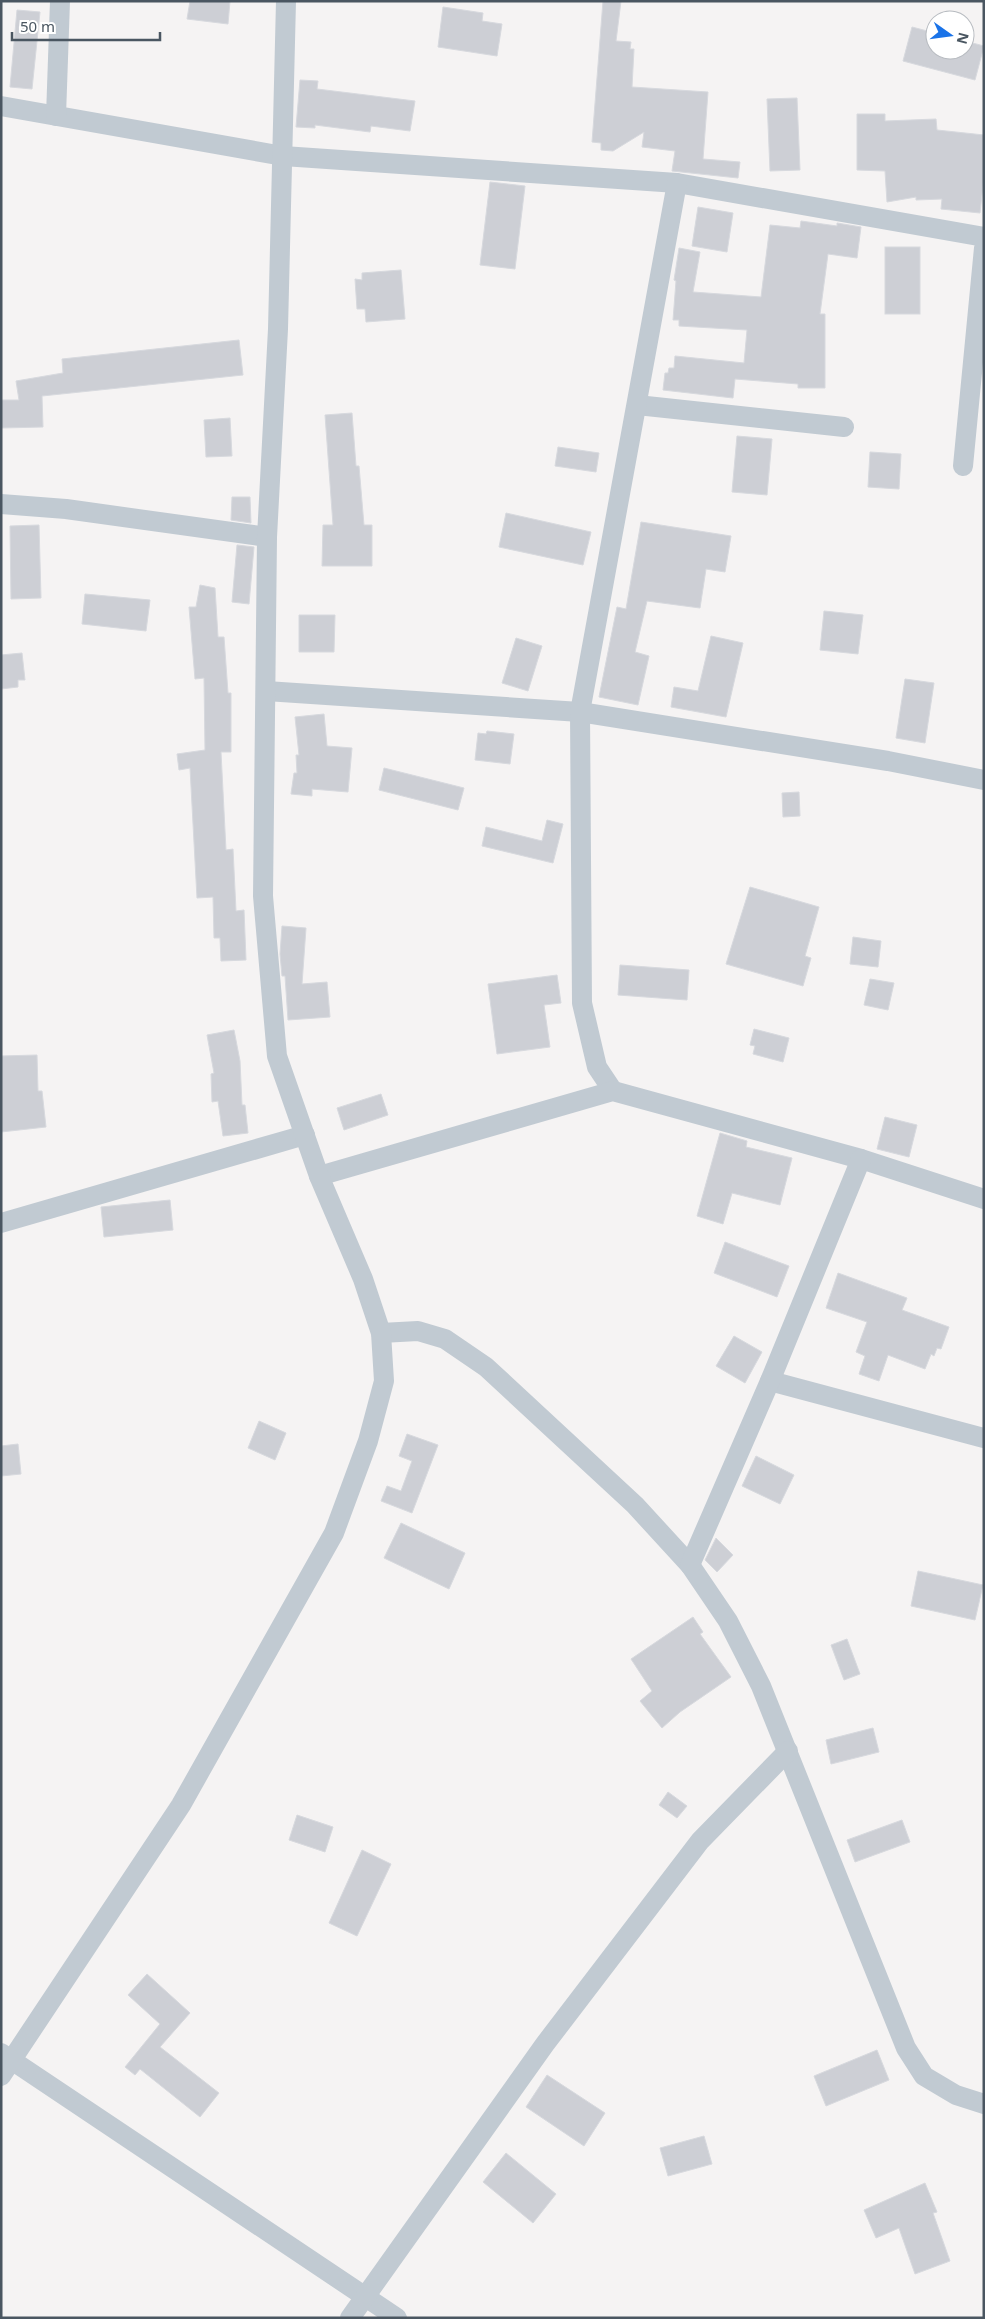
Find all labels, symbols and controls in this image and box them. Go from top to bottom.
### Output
scale bar [12,10,160,42]
north arrow [925,10,975,60]
text: 50 m [20,16,55,36]
text: N [953,30,974,46]

